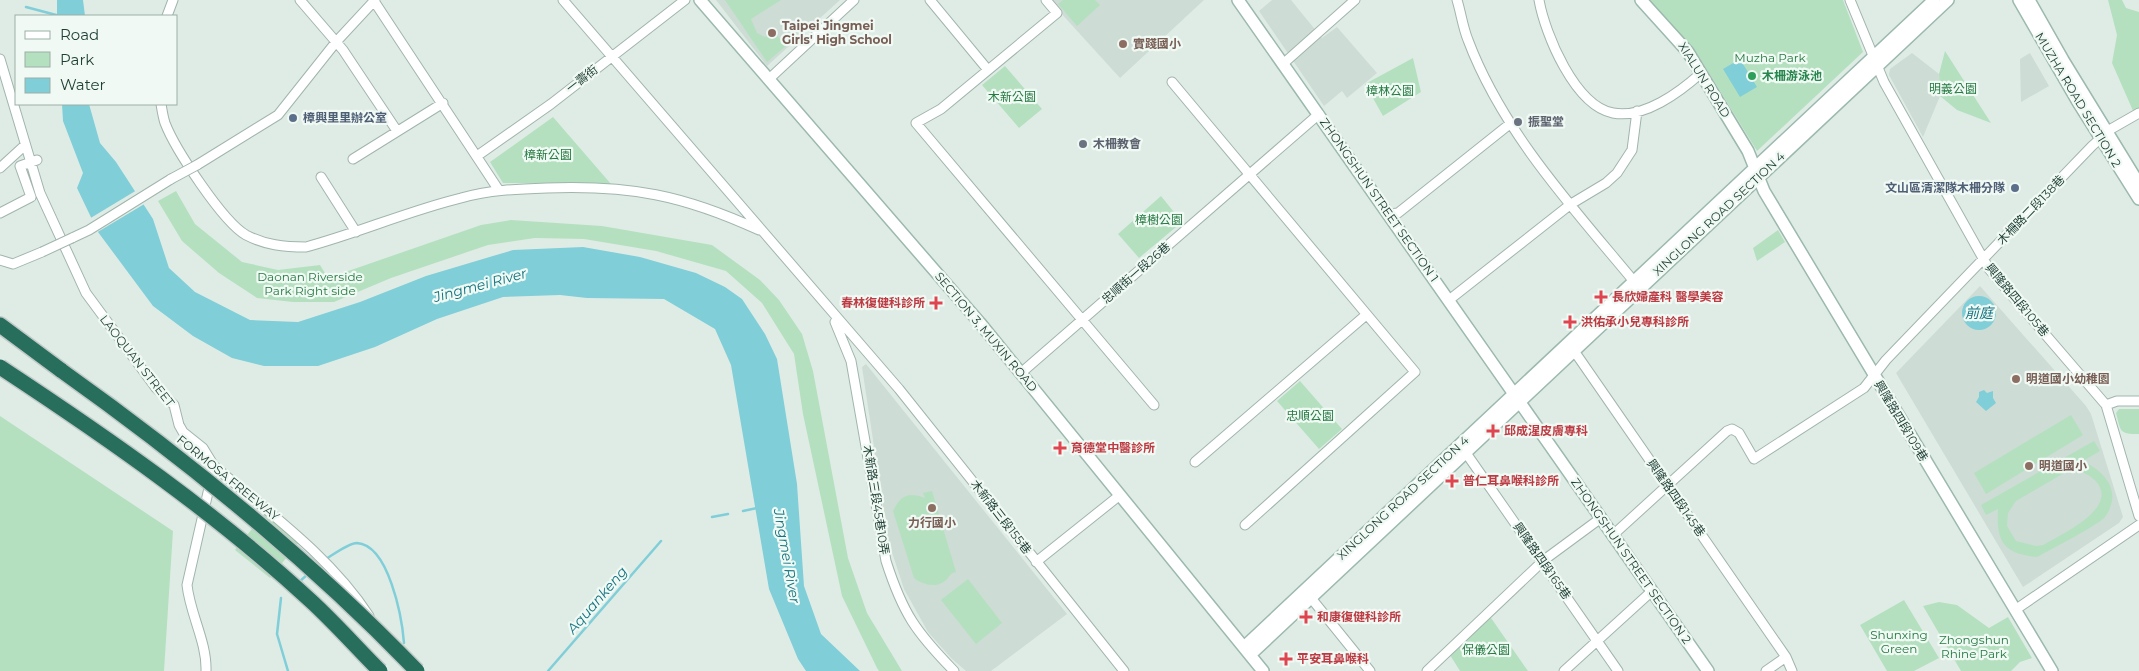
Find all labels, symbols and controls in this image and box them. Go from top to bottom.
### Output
legend [15,15,178,105]
place label: Taipei Jingmei Girls' High School [782,18,892,47]
text: Road [60,25,99,44]
marker: Taipei Jingmei Girls' High School [766,27,778,39]
street label: MUZHA ROAD SECTION 2 [2032,30,2125,170]
place label: 實踐國小 [1133,36,1181,51]
marker: 實踐國小 [1117,38,1129,50]
street label: XIALUN ROAD [1675,39,1734,120]
text: Park [60,50,94,69]
park label: Muzha Park [1734,50,1807,65]
street label: 一壽街 [563,62,600,96]
place label: 木柵游泳池 [1762,68,1822,83]
marker: 木柵游泳池 [1746,70,1758,82]
text: Water [60,75,106,94]
park label: 明義公園 [1929,81,1977,96]
park label: 樟林公園 [1366,83,1414,98]
park label: 木新公園 [988,89,1036,104]
place label: 樟興里里辦公室 [303,110,387,125]
marker: 樟興里里辦公室 [287,112,299,124]
place label: 振聖堂 [1528,114,1564,129]
street label: ZHONGSHUN STREET SECTION 1 [1317,115,1442,285]
marker: 振聖堂 [1512,116,1524,128]
place label: 木柵教會 [1093,136,1141,151]
marker: 木柵教會 [1077,138,1089,150]
park label: 樟新公園 [524,147,572,162]
street label: XINGLONG ROAD SECTION 4 [1650,148,1788,279]
street label: 木柵路二段138巷 [1994,172,2068,248]
place label: 文山區清潔隊木柵分隊 [1885,180,2005,195]
marker: 文山區清潔隊木柵分隊 [2009,182,2021,194]
park label: 樟樹公園 [1135,212,1183,227]
street label: 忠順街一段26巷 [1098,239,1173,307]
street label: 興隆路四段105巷 [1982,260,2052,339]
water label: Jingmei River [430,264,529,306]
park label: Daonan Riverside Park Right side [257,269,363,298]
street label: SECTION 3, MUXIN ROAD [932,269,1041,395]
place label: 長欣婦產科 醫學美容 [1612,289,1723,304]
marker: 長欣婦產科 醫學美容 [1594,290,1608,304]
place label: 春林復健科診所 [841,295,925,310]
marker: 春林復健科診所 [929,296,943,310]
water label: 前庭 [1965,304,1995,322]
street label: LAOQUAN STREET [97,312,178,410]
place label: 洪佑承小兒專科診所 [1581,314,1689,329]
marker: 洪佑承小兒專科診所 [1563,315,1577,329]
place label: 明道國小幼稚園 [2026,371,2110,386]
marker: 明道國小幼稚園 [2010,373,2022,385]
street label: 興隆路四段109巷 [1871,378,1931,464]
park label: 忠順公園 [1286,408,1334,423]
place label: 邱成湦皮膚專科 [1504,423,1588,438]
marker: 邱成湦皮膚專科 [1486,424,1500,438]
street label: FORMOSA FREEWAY [174,432,283,524]
street label: XINGLONG ROAD SECTION 4 [1334,432,1472,563]
place label: 育德堂中醫診所 [1071,440,1155,455]
marker: 育德堂中醫診所 [1053,441,1067,455]
street label: 木新路三段45巷10弄 [860,444,893,556]
street label: 興隆路四段145巷 [1644,456,1709,539]
place label: 明道國小 [2039,458,2087,473]
marker: 明道國小 [2023,460,2035,472]
place label: 普仁耳鼻喉科診所 [1463,473,1559,488]
marker: 普仁耳鼻喉科診所 [1445,474,1459,488]
street label: ZHONGSHUN STREET SECTION 2 [1568,475,1695,647]
street label: 木新路三段155巷 [968,477,1035,557]
marker: 力行國小 [926,502,938,514]
water label: Jingmei River [770,506,804,605]
place label: 力行國小 [908,515,956,530]
street label: 興隆路四段165巷 [1510,519,1574,602]
water label: Aquankeng [562,563,631,638]
place label: 和康復健科診所 [1317,609,1401,624]
marker: 和康復健科診所 [1299,610,1313,624]
park label: Shunxing Green [1870,627,1928,656]
park label: Zhongshun Rhine Park [1939,632,2009,661]
park label: 保儀公園 [1462,642,1510,657]
place label: 平安耳鼻喉科 [1297,651,1369,666]
marker: 平安耳鼻喉科 [1279,652,1293,666]

